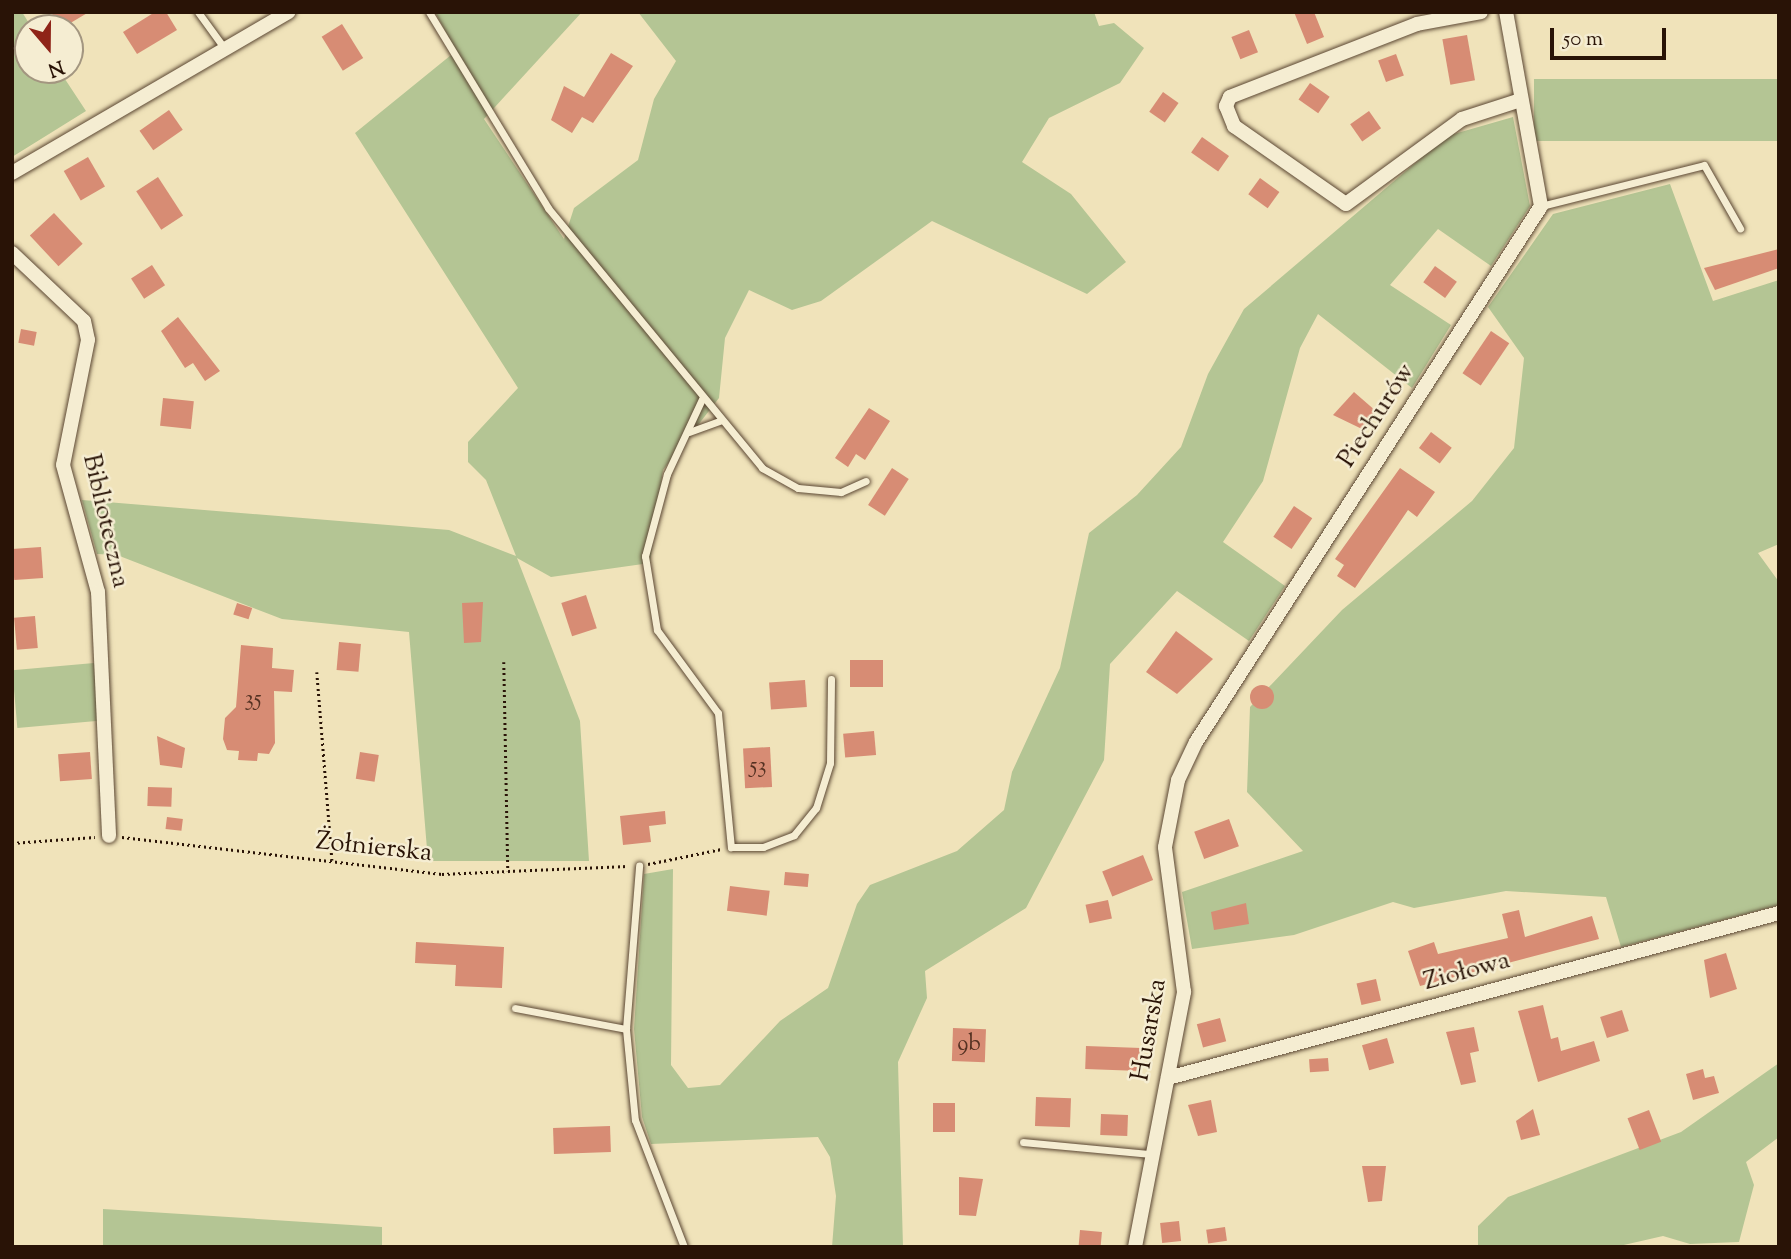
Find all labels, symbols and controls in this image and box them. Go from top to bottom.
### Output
north arrow [14,14,84,84]
scale bar [1553,14,1668,58]
text: 50 m [1563,25,1603,55]
text: N [44,52,67,83]
street label: Piechurów [1332,358,1422,474]
street label: Biblioteczna [74,451,136,591]
house number: 35 [244,686,262,714]
house number: 53 [749,753,767,781]
street label: Żołnierska [314,826,434,870]
street label: Ziołowa [1420,946,1514,998]
street label: Husarska [1126,976,1174,1084]
house number: 9b [957,1031,981,1059]

